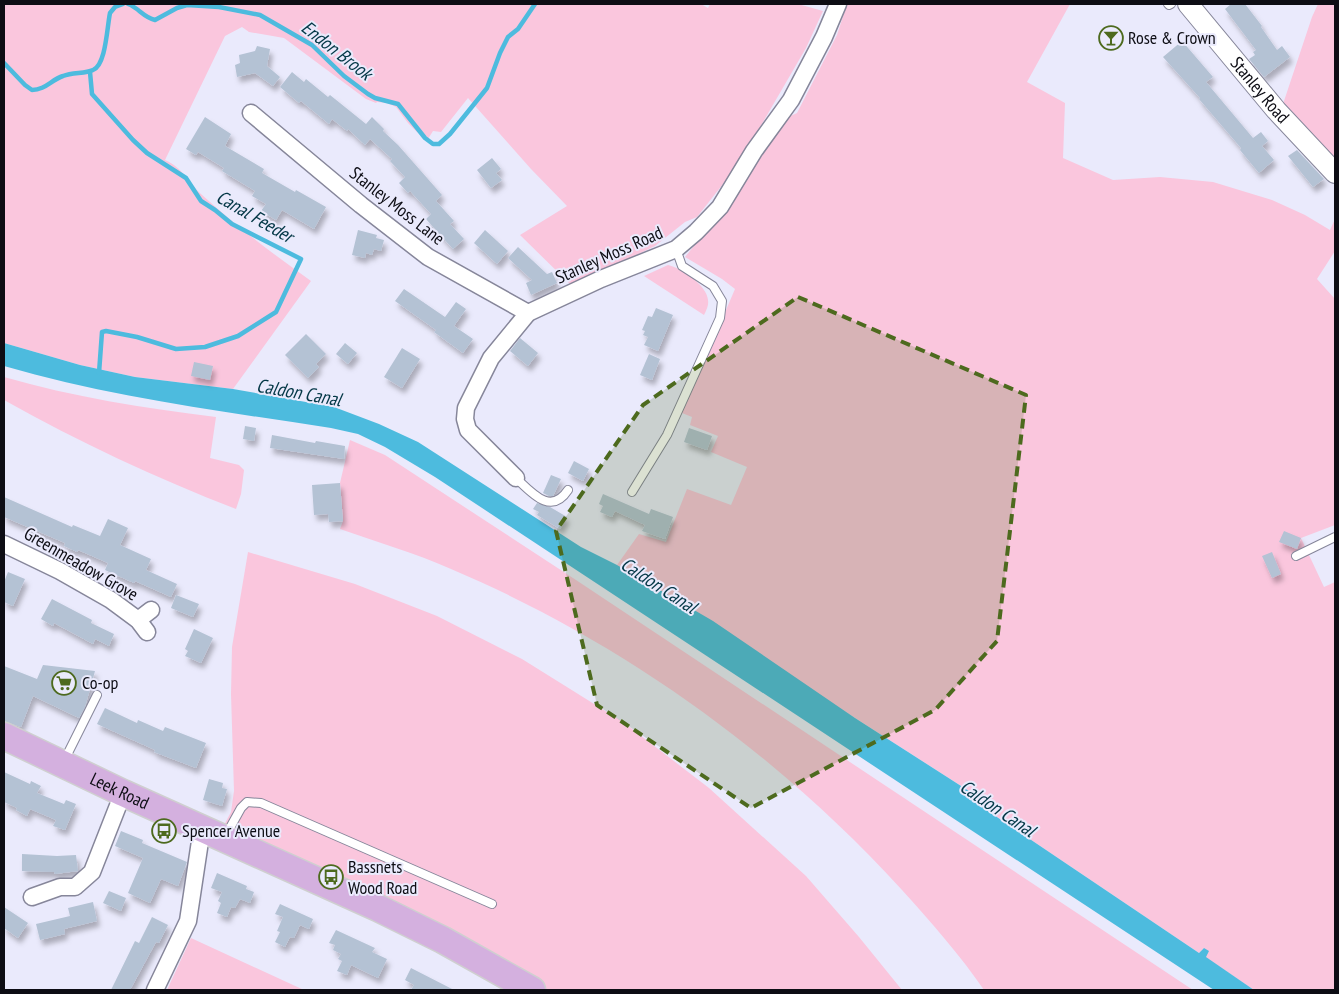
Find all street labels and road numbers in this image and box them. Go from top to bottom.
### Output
street label: Stanley Road [1226,52,1294,128]
street label: Stanley Moss Lane [345,161,449,250]
street label: Stanley Moss Road [552,221,666,288]
street label: Greenmeadow Grove [20,522,142,606]
street label: Leek Road [86,767,153,814]

